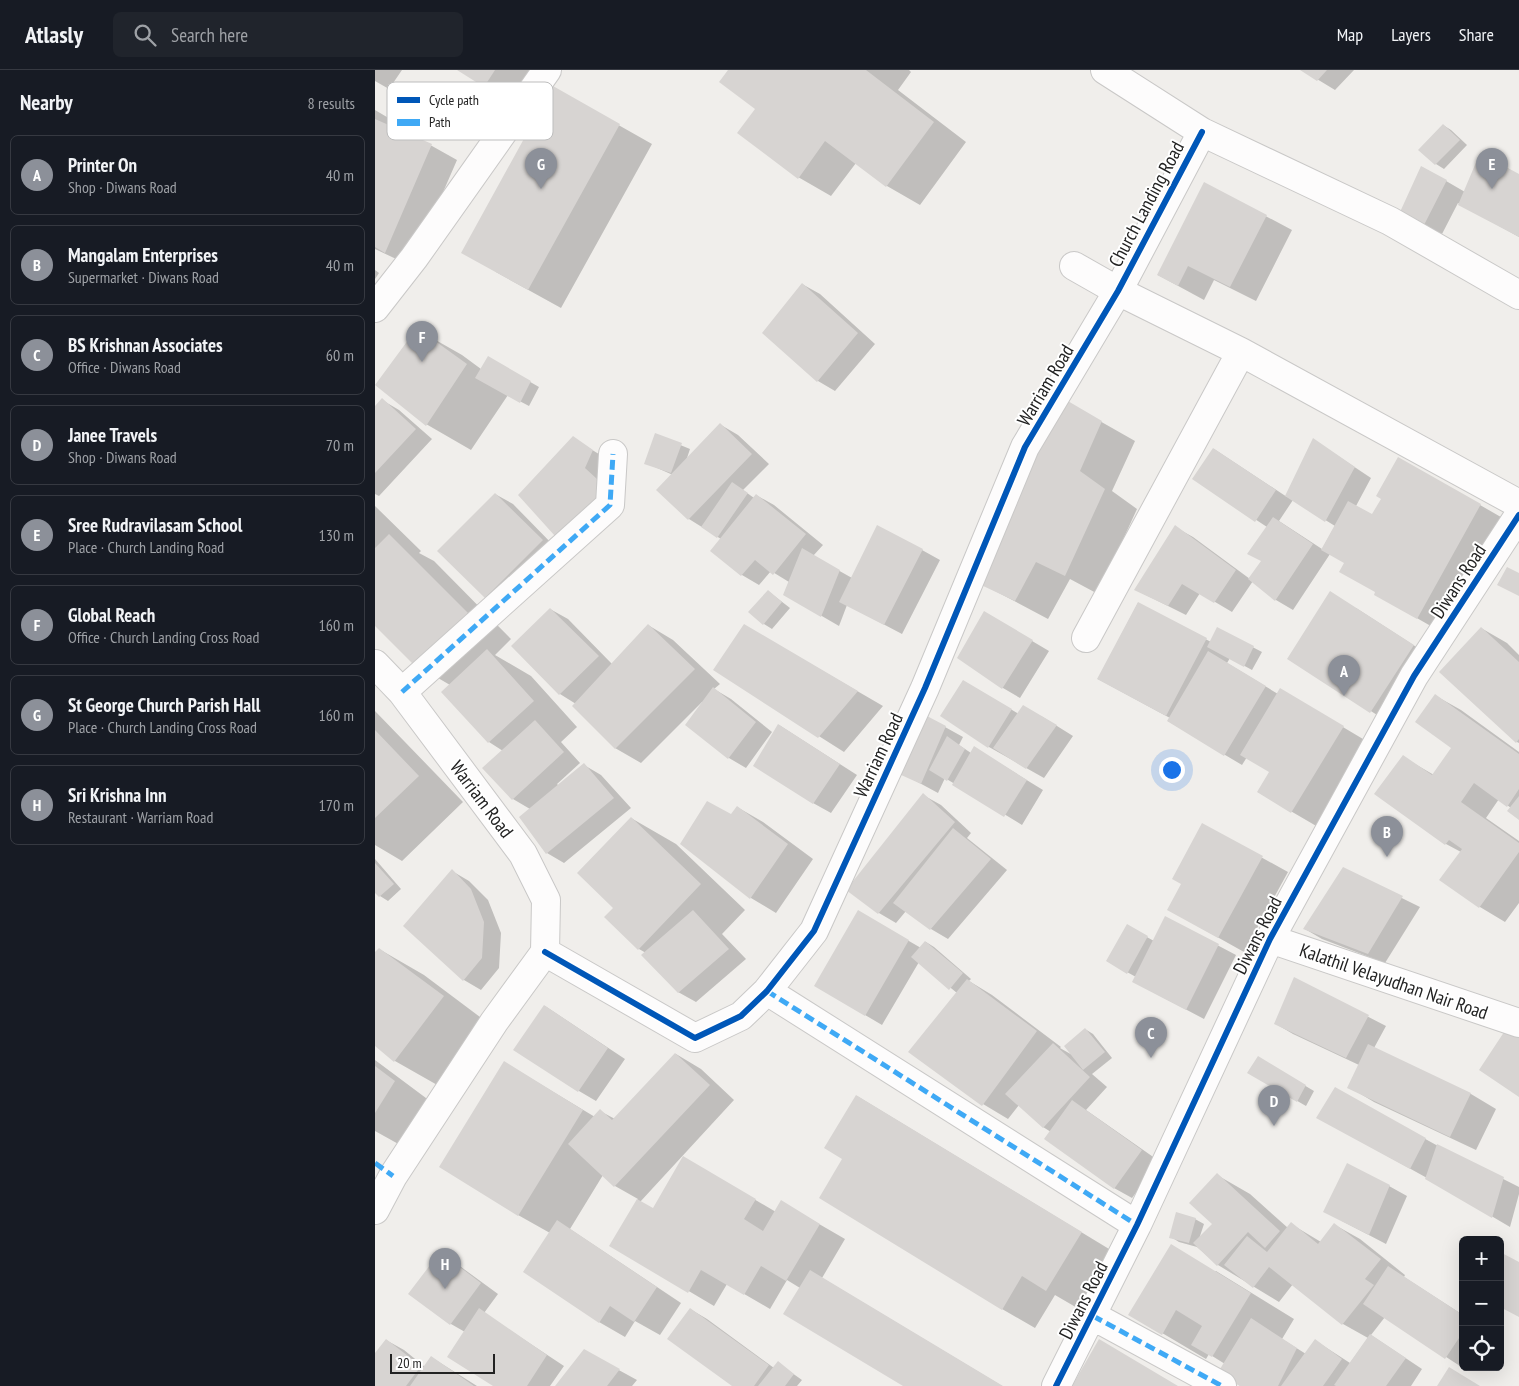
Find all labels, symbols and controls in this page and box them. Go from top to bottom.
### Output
search box [113,12,463,57]
text: Atlasly [25,19,83,50]
icon: search [131,21,159,49]
text: Search here [171,23,248,47]
text: Map [1337,23,1363,46]
text: Layers [1391,23,1431,46]
text: Share [1459,23,1494,46]
legend [387,82,553,140]
text: Nearby [20,89,73,116]
text: Cycle path [429,91,479,109]
text: 8 results [308,93,355,113]
text: Path [429,113,451,131]
street label: Church Landing Road [1103,137,1189,271]
pin: G [525,148,557,189]
pin: E [1476,148,1508,189]
text: Printer On [68,153,137,177]
text: A [33,165,41,185]
text: 40 m [326,165,354,185]
text: Shop · Diwans Road [68,177,177,197]
text: Mangalam Enterprises [68,243,218,267]
text: B [33,255,41,275]
text: 40 m [326,255,354,275]
text: Supermarket · Diwans Road [68,267,219,287]
pin: F [406,321,438,362]
text: BS Krishnan Associates [68,333,223,357]
street label: Warriam Road [1011,340,1079,430]
text: C [33,345,41,365]
text: 60 m [326,345,354,365]
text: Office · Diwans Road [68,357,181,377]
text: Janee Travels [68,423,157,447]
text: D [33,435,41,455]
text: 70 m [326,435,354,455]
text: Shop · Diwans Road [68,447,177,467]
text: Sree Rudravilasam School [68,513,242,537]
text: E [34,525,40,545]
text: 130 m [319,525,354,545]
text: Place · Church Landing Road [68,537,224,557]
street label: Diwans Road [1425,539,1491,623]
text: Global Reach [68,603,155,627]
text: F [34,615,40,635]
text: 160 m [319,615,354,635]
text: Office · Church Landing Cross Road [68,627,259,647]
pin: A [1328,655,1360,696]
text: St George Church Parish Hall [68,693,260,717]
text: G [33,705,41,725]
text: 160 m [319,705,354,725]
street label: Warriam Road [848,709,908,801]
text: Place · Church Landing Cross Road [68,717,257,737]
street label: Warriam Road [445,756,519,842]
your location [1159,757,1185,783]
text: Sri Krishna Inn [68,783,167,807]
text: H [33,795,41,815]
text: 170 m [319,795,354,815]
text: Restaurant · Warriam Road [68,807,213,827]
pin: B [1371,816,1403,857]
street label: Diwans Road [1227,892,1287,978]
street label: Kalathil Velayudhan Nair Road [1297,937,1491,1025]
pin: C [1135,1017,1167,1058]
pin: D [1258,1085,1290,1126]
map controls [1459,1236,1504,1371]
button: + [1459,1236,1504,1281]
pin: H [429,1248,461,1289]
street label: Diwans Road [1053,1257,1113,1343]
button: − [1459,1281,1504,1326]
button: locate [1459,1326,1504,1371]
scale bar [390,1351,495,1374]
text: 20 m [397,1354,422,1372]

